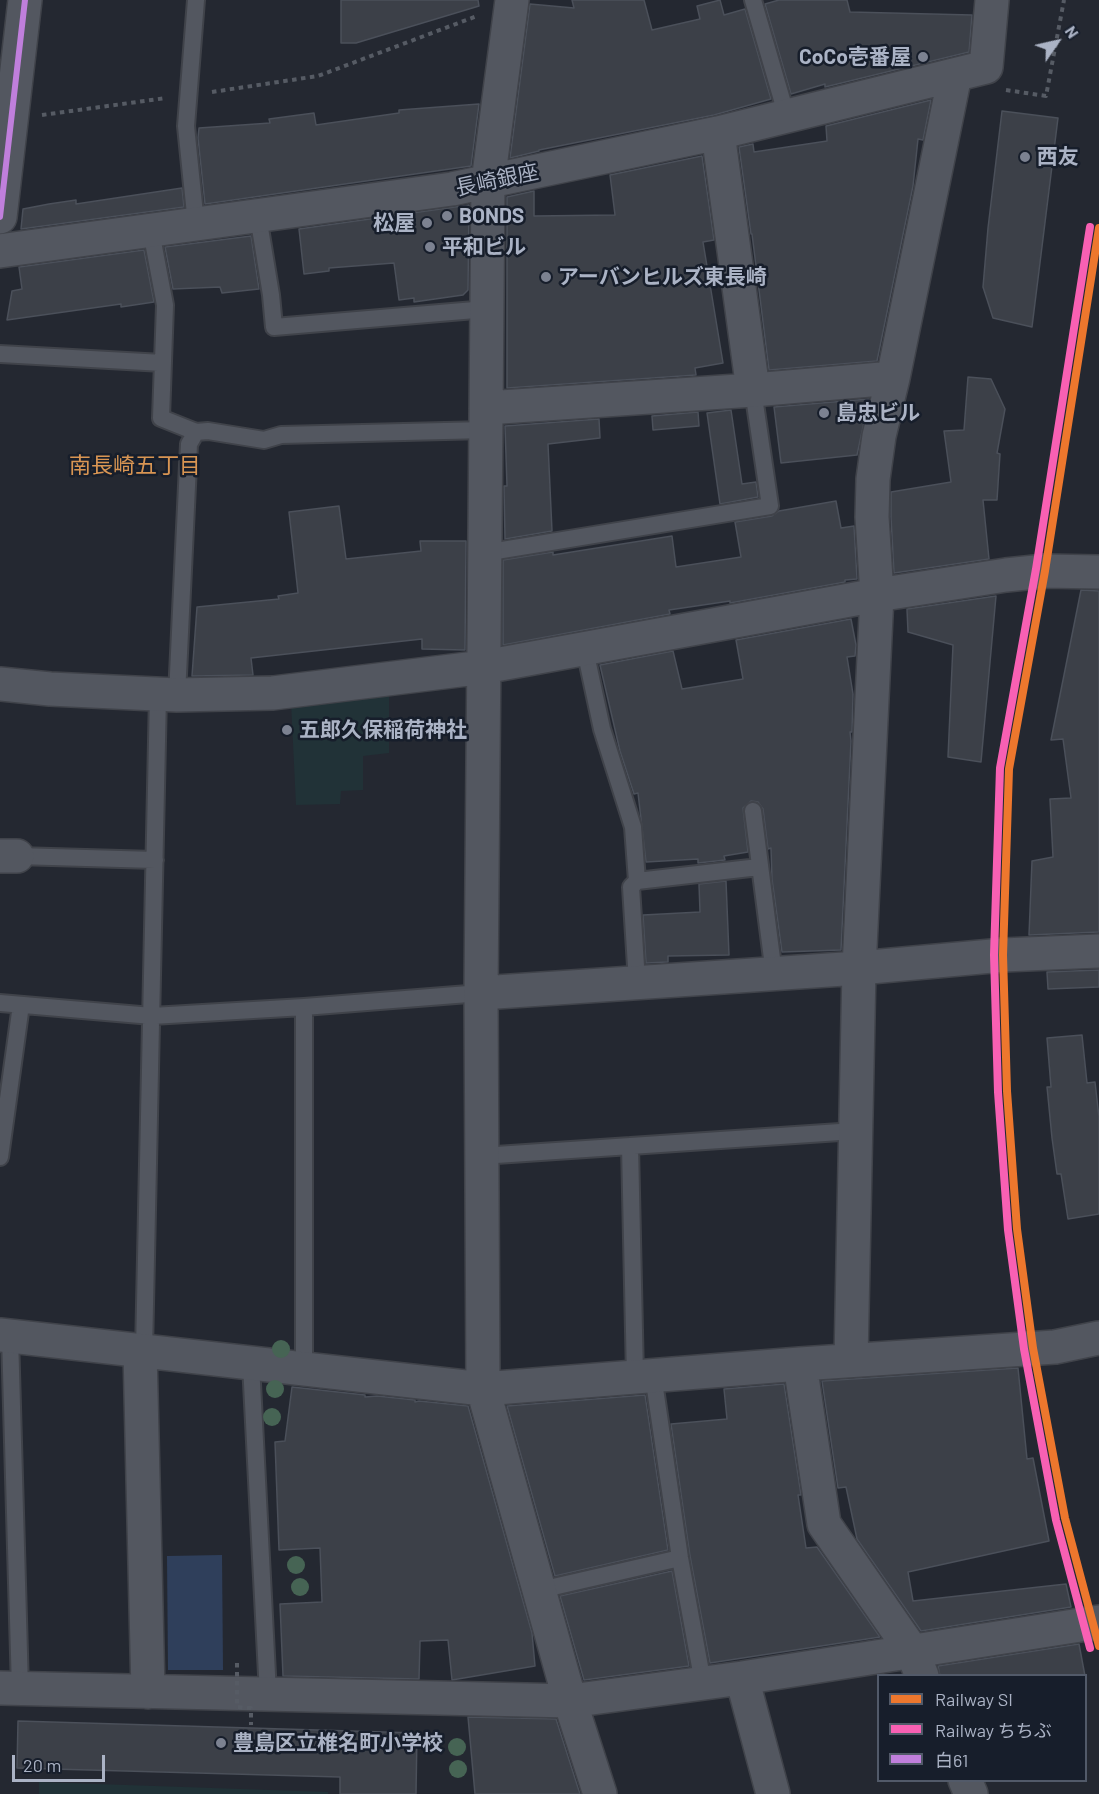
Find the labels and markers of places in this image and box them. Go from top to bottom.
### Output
place label: CoCo壱番屋 [799,44,911,70]
marker: CoCo壱番屋 [916,50,930,64]
place label: 西友 [1037,144,1079,170]
marker: 西友 [1018,150,1032,164]
place label: BONDS [459,203,524,229]
marker: BONDS [440,209,454,223]
place label: 松屋 [373,210,415,236]
marker: 松屋 [420,216,434,230]
place label: 平和ビル [442,234,526,260]
marker: 平和ビル [423,240,437,254]
place label: アーバンヒルズ東長崎 [558,264,767,290]
marker: アーバンヒルズ東長崎 [539,270,553,284]
place label: 島忠ビル [836,400,920,426]
marker: 島忠ビル [817,406,831,420]
place label: 五郎久保稲荷神社 [299,717,467,743]
marker: 五郎久保稲荷神社 [280,723,294,737]
place label: 豊島区立椎名町小学校 [233,1730,443,1756]
marker: 豊島区立椎名町小学校 [214,1736,228,1750]

